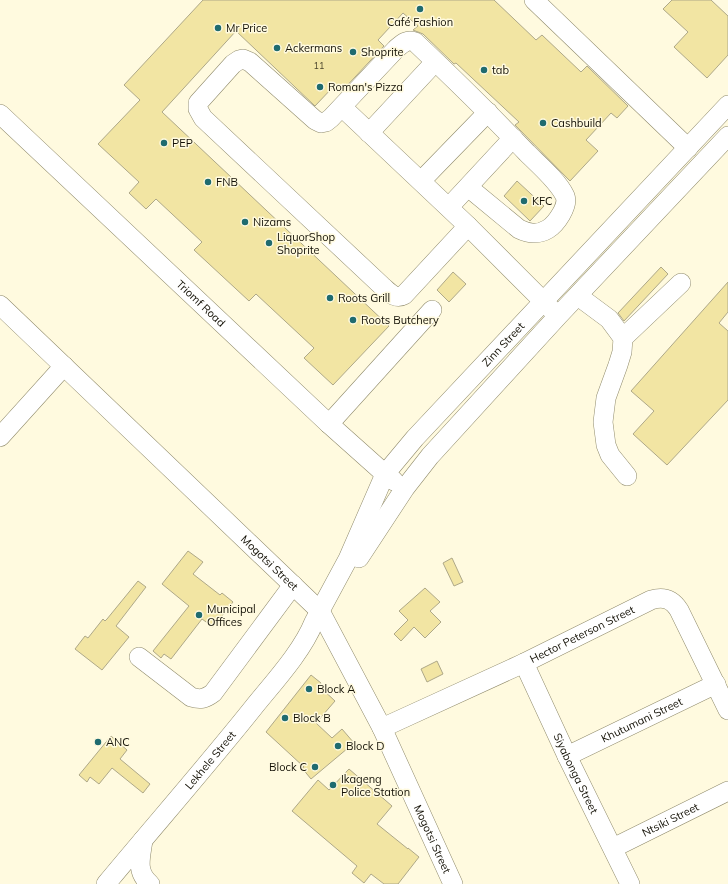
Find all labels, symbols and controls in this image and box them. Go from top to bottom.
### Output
marker: Café Fashion [415,4,425,14]
place label: Café Fashion [387,15,453,29]
place label: Mr Price [226,21,267,35]
marker: Mr Price [213,23,223,33]
place label: Ackermans [285,41,342,55]
marker: Ackermans [272,43,282,53]
place label: Shoprite [361,45,404,59]
marker: Shoprite [348,47,358,57]
house number: 11 [314,60,324,71]
place label: tab [492,63,509,77]
marker: tab [479,65,489,75]
place label: Roman's Pizza [328,80,403,94]
marker: Roman's Pizza [315,82,325,92]
place label: Cashbuild [551,116,602,130]
marker: Cashbuild [538,118,548,128]
place label: PEP [172,136,193,150]
marker: PEP [159,138,169,148]
place label: FNB [216,175,238,189]
marker: FNB [203,177,213,187]
place label: KFC [532,194,553,208]
marker: KFC [519,196,529,206]
place label: Nizams [253,215,291,229]
marker: Nizams [240,217,250,227]
place label: LiquorShop Shoprite [277,230,335,257]
marker: LiquorShop Shoprite [264,238,274,248]
street label: Triomf Road [174,277,228,330]
place label: Roots Grill [338,291,390,305]
marker: Roots Grill [325,293,335,303]
place label: Roots Butchery [361,313,439,327]
marker: Roots Butchery [348,315,358,325]
street label: Zinn Street [479,319,527,369]
street label: Mogotsi Street [238,532,301,593]
place label: Municipal Offices [207,602,256,629]
street label: Hector Peterson Street [527,602,637,666]
marker: Municipal Offices [194,610,204,620]
place label: Block A [317,682,355,696]
marker: Block A [304,684,314,694]
street label: Khutumani Street [599,694,685,745]
place label: Block B [293,711,331,725]
marker: Block B [280,713,290,723]
street label: Lekhele Street [182,728,239,792]
street label: Siyabonga Street [550,731,601,816]
place label: ANC [106,735,130,749]
marker: ANC [93,737,103,747]
place label: Block D [346,739,385,753]
marker: Block D [333,741,343,751]
place label: Block C [269,760,307,774]
marker: Block C [310,762,320,772]
place label: Ikageng Police Station [341,772,410,799]
marker: Ikageng Police Station [328,780,338,790]
street label: Ntsiki Street [640,800,701,840]
street label: Mogotsi Street [411,802,454,876]

